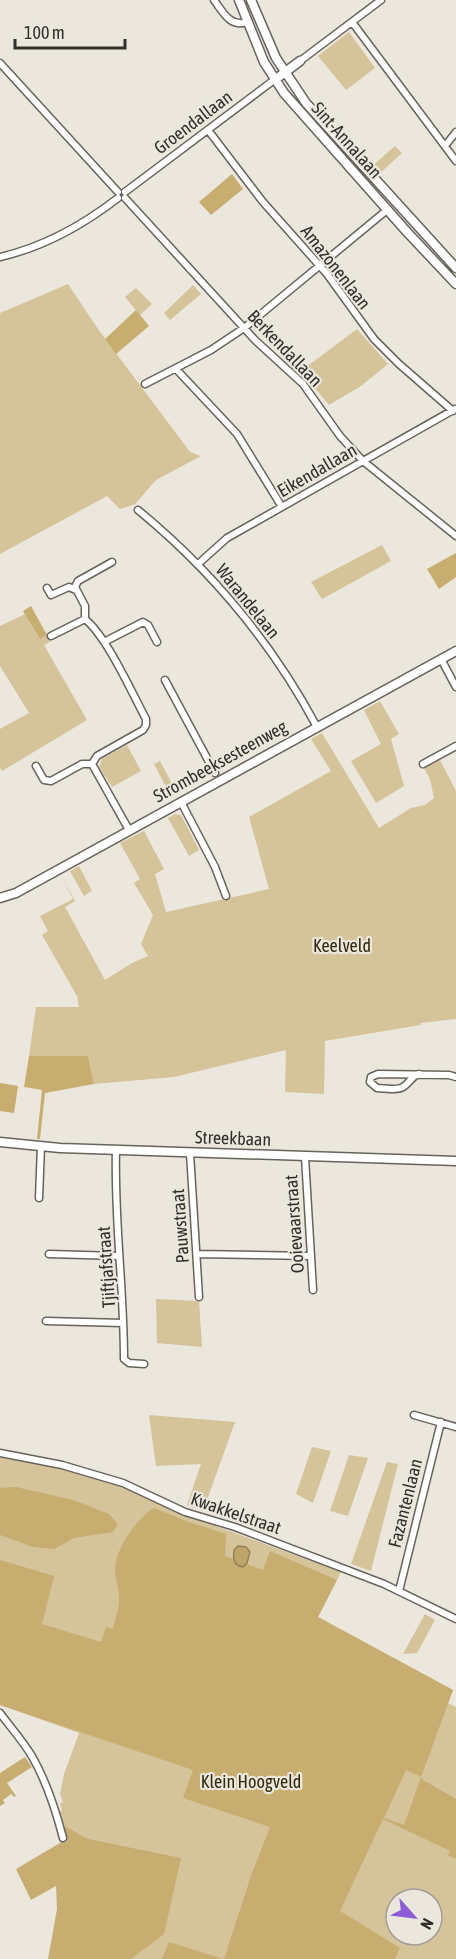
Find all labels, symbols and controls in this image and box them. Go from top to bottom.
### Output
scale bar [15,12,124,50]
text: 100 m [24,22,65,43]
street label: Groendallaan [150,86,236,158]
street label: Sint-Annalaan [307,98,387,182]
street label: Amazonenlaan [297,221,375,313]
street label: Berkendallaan [243,305,327,391]
street label: Eikendallaan [274,439,360,501]
street label: Warandelaan [212,559,284,643]
street label: Strombeeksesteenweg [150,715,291,806]
park label: Keelveld [313,935,371,956]
street label: Streekbaan [195,1126,271,1150]
street label: Ooievaarstraat [280,1174,308,1274]
street label: Pauwstraat [167,1188,193,1264]
street label: Tjiftjafstraat [93,1225,119,1309]
street label: Fazantenlaan [384,1456,426,1550]
street label: Kwakkelstraat [188,1488,284,1538]
park label: Klein Hoogveld [201,1771,301,1792]
north arrow [384,1887,444,1947]
text: N [417,1916,437,1932]

